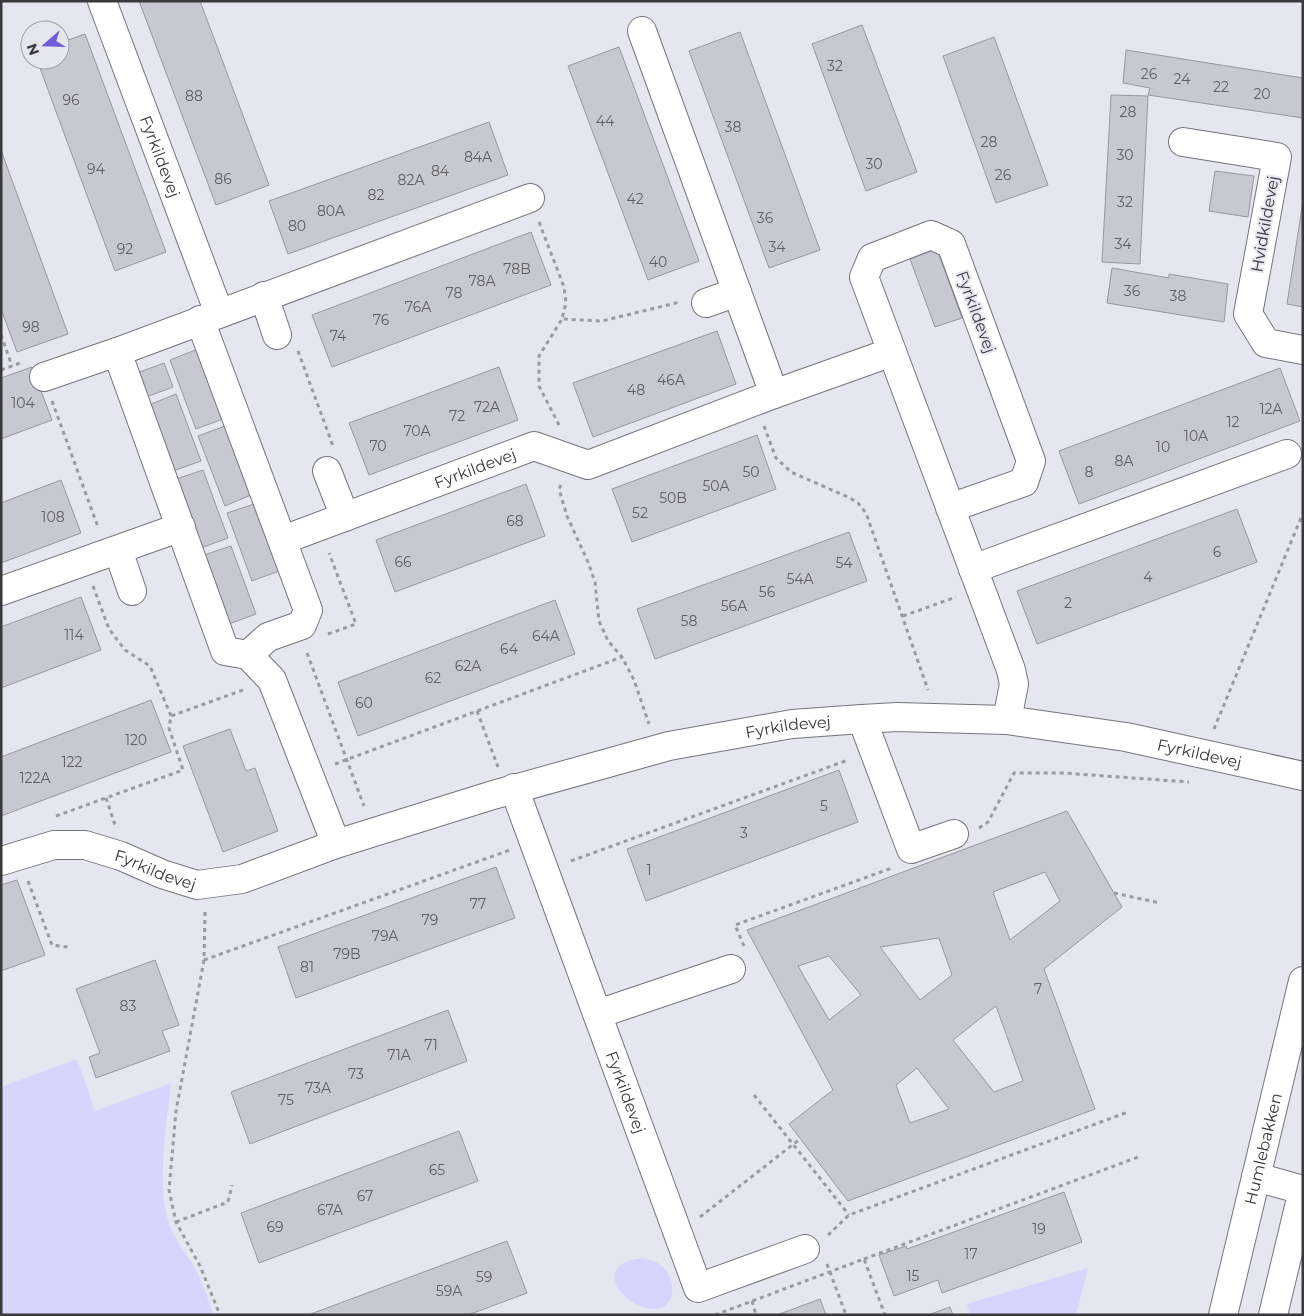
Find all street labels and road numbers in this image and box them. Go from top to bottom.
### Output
street label: Fyrkildevej [136,113,184,200]
street label: Hvidkildevej [1247,174,1283,274]
street label: Fyrkildevej [952,268,1000,356]
street label: Fyrkildevej [431,444,519,492]
street label: Fyrkildevej [744,712,831,742]
street label: Fyrkildevej [1155,735,1244,772]
street label: Fyrkildevej [112,845,198,894]
street label: Fyrkildevej [602,1048,650,1136]
street label: Humlebakken [1240,1091,1285,1207]

